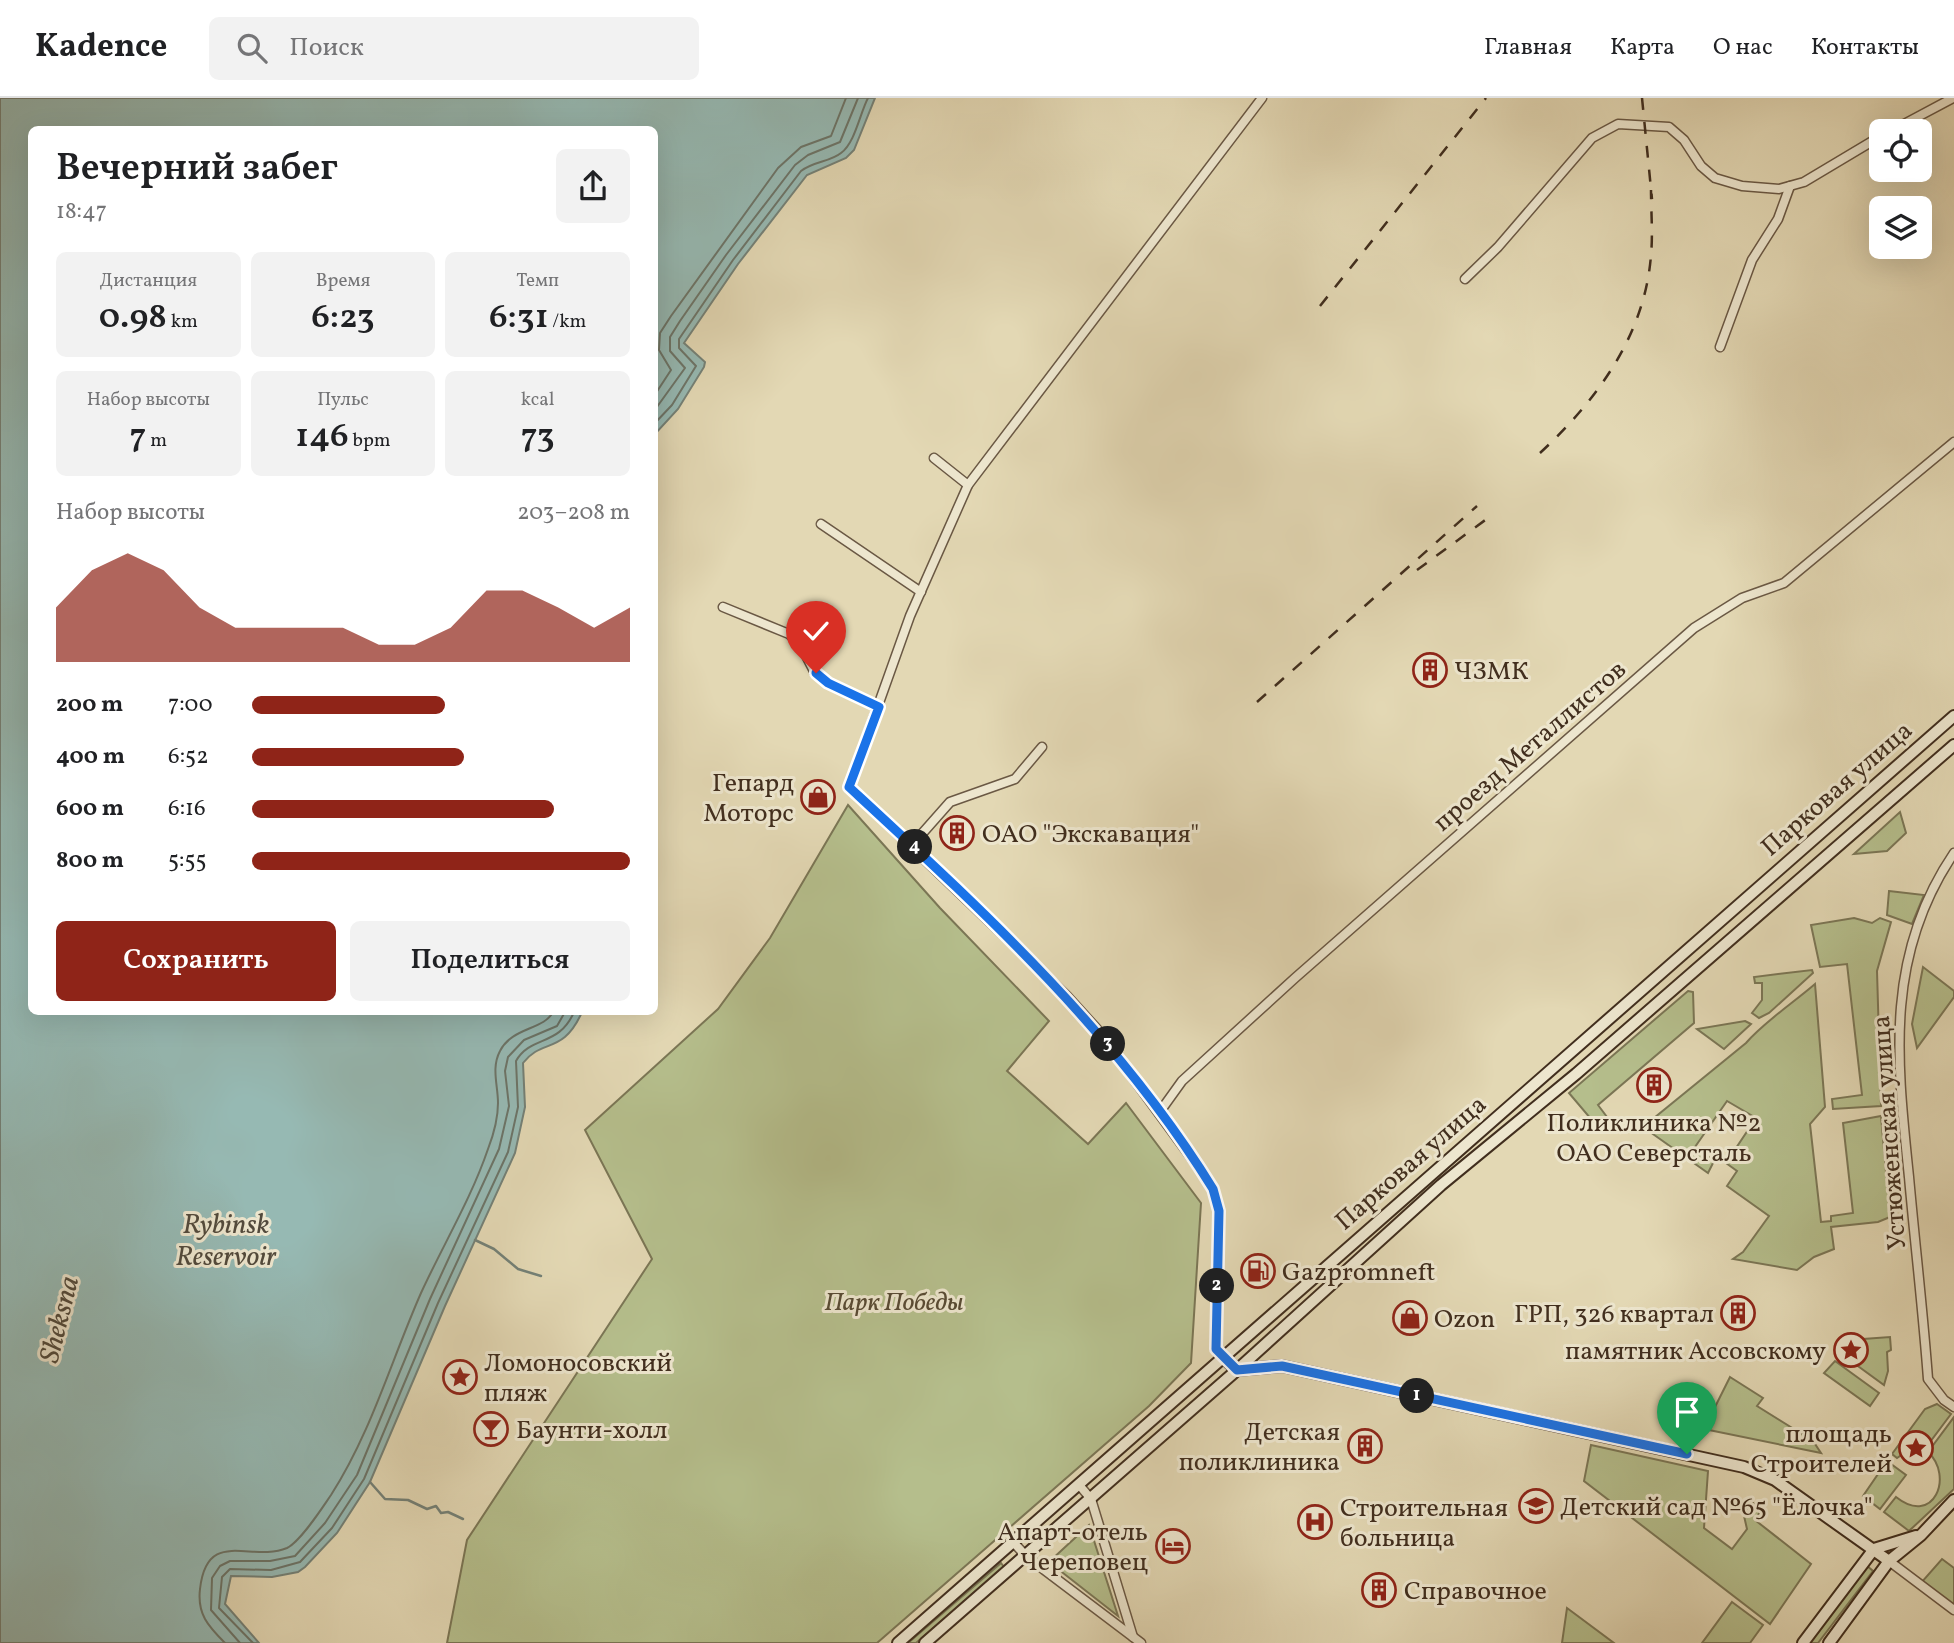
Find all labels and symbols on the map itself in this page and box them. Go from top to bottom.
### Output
pin [786,601,846,673]
building icon: ЧЗМК [1411,651,1449,689]
street label: проезд Металлистов [1426,652,1635,841]
place label: ЧЗМК [1454,654,1529,690]
street label: Парковая улица [1754,714,1921,865]
place label: Гепард Моторс [703,766,794,832]
shop icon: Гепард Моторс [799,778,837,816]
building icon: ОАО "Экскавация" [938,814,976,852]
place label: ОАО "Экскавация" [982,817,1199,853]
pin: 4 [898,830,932,864]
street label: Устюженская улица [1864,1014,1916,1252]
pin: 3 [1090,1026,1126,1062]
building icon: Поликлиника №2 ОАО Северсталь [1635,1066,1673,1104]
street label: Парковая улица [1328,1088,1495,1239]
place label: Поликлиника №2 ОАО Северсталь [1546,1106,1762,1172]
water label: Rybinsk Reservoir [175,1206,277,1277]
fuel station icon: Gazpromneft [1239,1252,1277,1290]
place label: Gazpromneft [1282,1255,1435,1291]
pin: 2 [1200,1268,1234,1304]
water label: Sheksna [31,1272,90,1367]
park label: Парк Победы [824,1285,964,1321]
building icon: ГРП, 326 квартал [1719,1294,1757,1332]
place label: ГРП, 326 квартал [1514,1297,1714,1333]
shop icon: Ozon [1391,1299,1429,1337]
place label: Ozon [1434,1302,1495,1338]
place icon: памятник Ассовскому [1832,1331,1870,1369]
place label: памятник Ассовскому [1565,1334,1826,1370]
place label: Ломоносовский пляж [484,1346,672,1412]
place icon: Ломоносовский пляж [441,1358,479,1396]
pin: 1 [1400,1378,1434,1414]
pin [1657,1382,1717,1454]
bar icon: Баунти-холл [472,1410,510,1448]
place label: Баунти-холл [516,1413,667,1449]
place label: Детская поликлиника [1179,1415,1340,1481]
place label: площадь Строителей [1751,1417,1892,1483]
building icon: Детская поликлиника [1346,1427,1384,1465]
place icon: площадь Строителей [1897,1429,1935,1467]
school or university icon: Детский сад №65 "Ёлочка" [1517,1487,1555,1525]
place label: Детский сад №65 "Ёлочка" [1560,1490,1873,1526]
place label: Строительная больница [1340,1491,1508,1557]
hospital icon: Строительная больница [1296,1503,1334,1541]
place label: Апарт-отель Череповец [997,1515,1148,1581]
hotel icon: Апарт-отель Череповец [1154,1527,1192,1565]
building icon: Справочное [1360,1571,1398,1609]
place label: Справочное [1404,1574,1547,1610]

